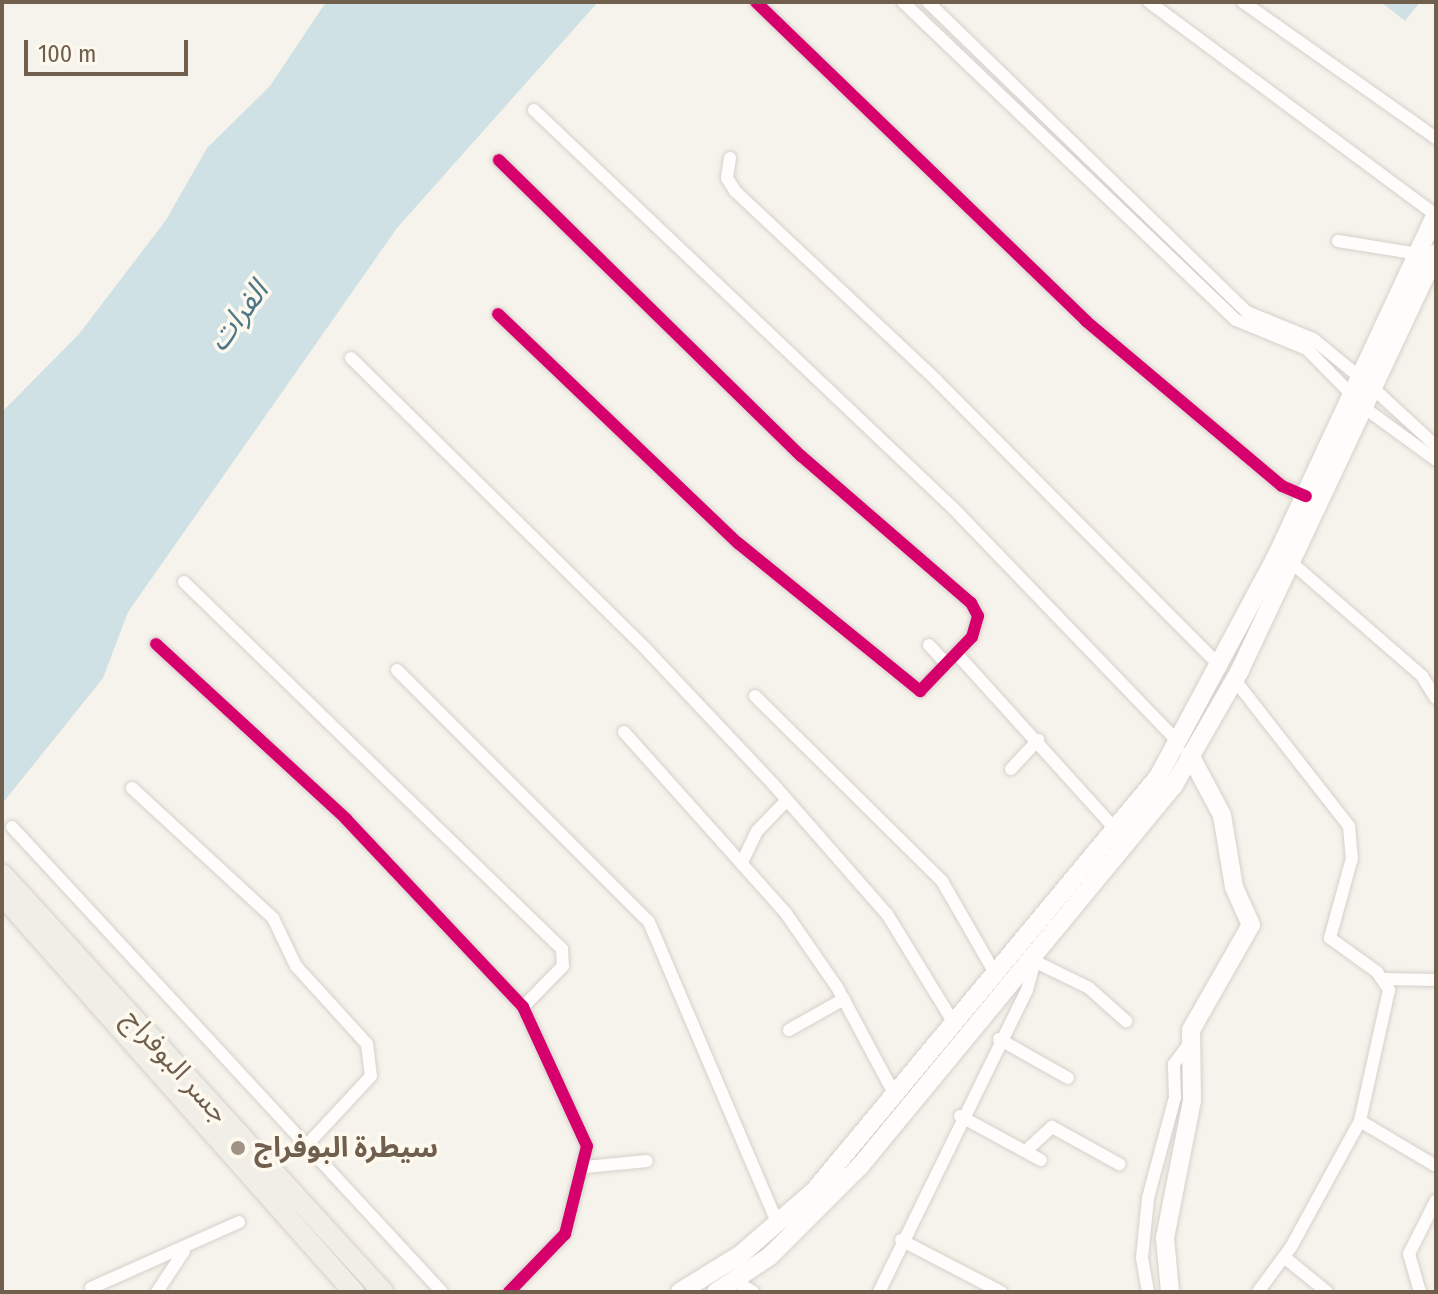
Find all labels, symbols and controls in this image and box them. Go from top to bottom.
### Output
scale bar [28,24,192,74]
text: 100 m [38,40,96,68]
water label: الفرات [200,274,276,358]
street label: جسر البوفراج [116,1002,236,1130]
place label: سيطرة البوفراج [254,1131,438,1165]
marker: سيطرة البوفراج [229,1139,247,1157]

